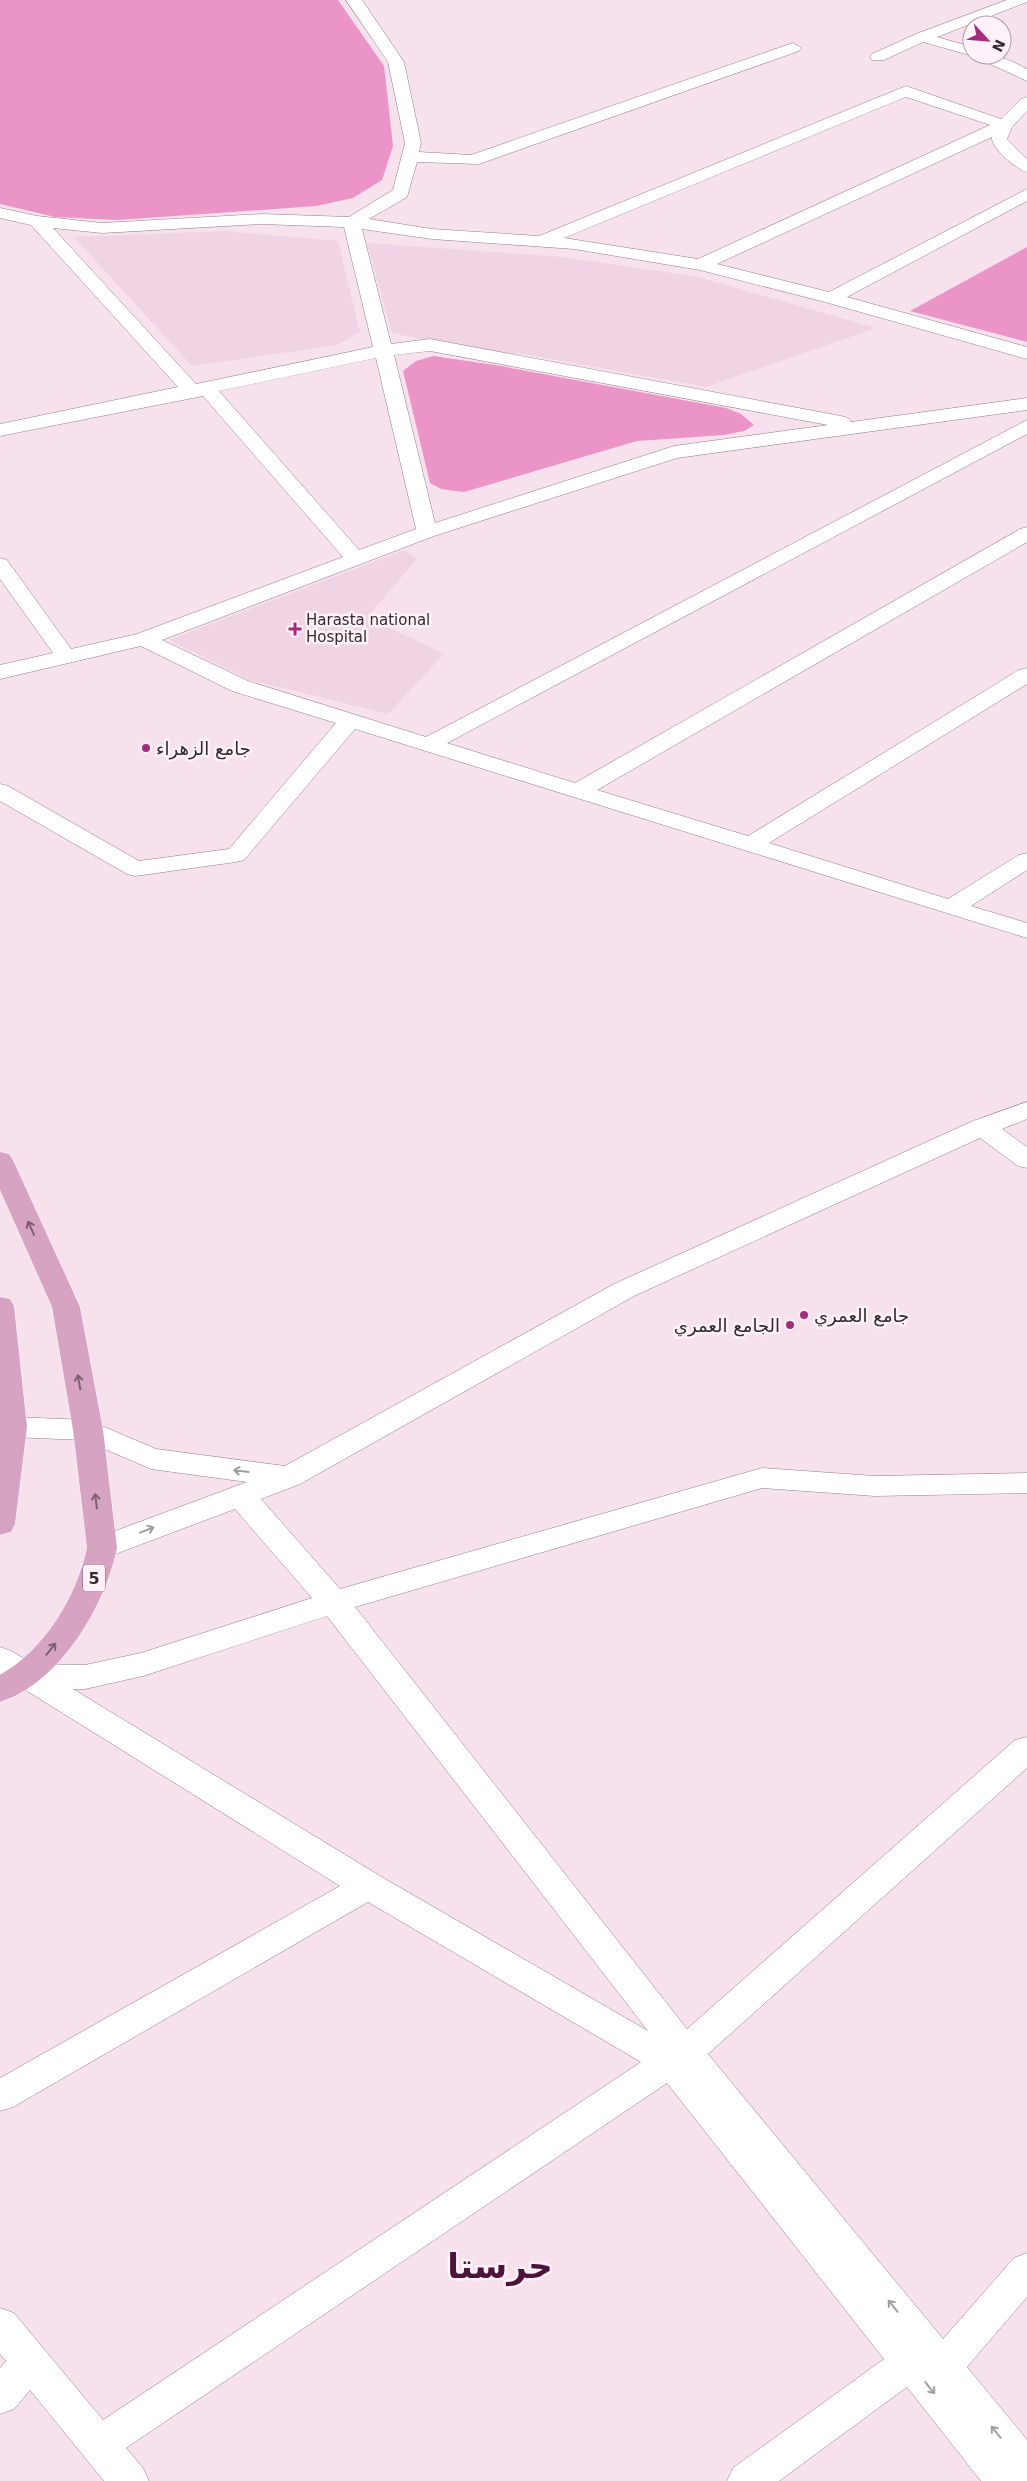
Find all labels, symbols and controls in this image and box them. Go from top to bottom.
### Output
north arrow [962,15,1012,65]
text: N [989,37,1008,54]
place label: Harasta national Hospital [306,611,430,646]
marker: Harasta national Hospital [288,622,302,636]
place label: جامع الزهراء [156,738,251,760]
marker: جامع الزهراء [140,742,152,754]
one-way arrow [26,1221,36,1236]
place label: جامع العمري [814,1305,909,1327]
marker: جامع العمري [798,1309,810,1321]
place label: الجامع العمري [674,1315,780,1337]
marker: الجامع العمري [784,1319,796,1331]
one-way arrow [74,1375,84,1391]
one-way arrow [233,1466,249,1476]
one-way arrow [91,1493,101,1509]
one-way arrow [139,1525,155,1534]
road number: 5 [83,1565,105,1592]
one-way arrow [45,1643,56,1656]
district label: حرستا [447,2246,553,2287]
one-way arrow [888,2300,899,2313]
one-way arrow [924,2382,935,2395]
one-way arrow [991,2426,1002,2439]

